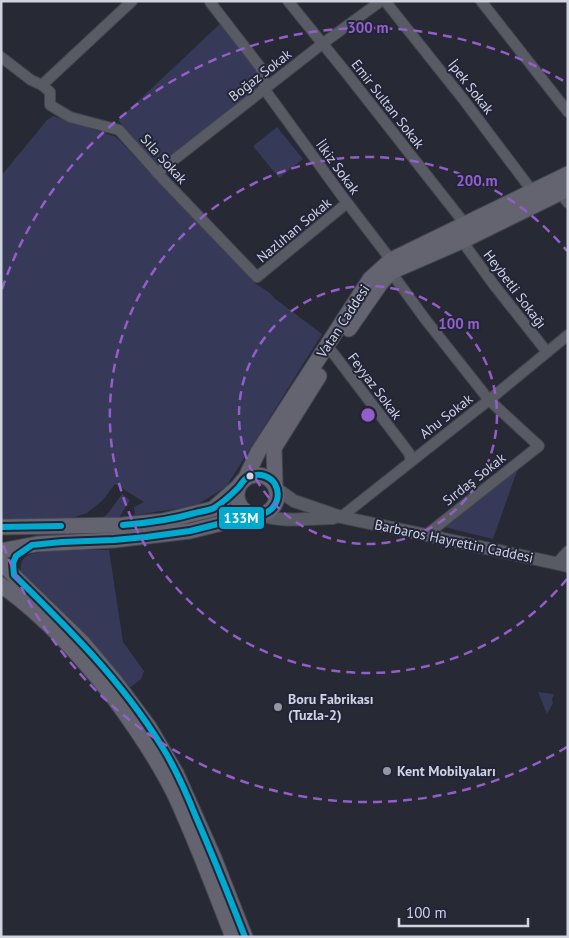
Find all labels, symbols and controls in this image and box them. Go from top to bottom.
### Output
text: 300 m [347,18,389,37]
street label: Boğaz Sokak [225,45,295,105]
street label: Emir Sultan Sokak [347,56,429,153]
street label: İpek Sokak [444,56,498,118]
street label: Sıla Sokak [137,130,191,188]
street label: İlkiz Sokak [312,136,364,198]
text: 200 m [456,171,498,190]
street label: Nazlıhan Sokak [253,193,335,266]
street label: Heybetli Sokağı [480,246,550,332]
street label: Vatan Caddesi [312,281,373,362]
text: 100 m [438,314,480,333]
street label: Feyyaz Sokak [344,349,406,423]
street label: Ahu Sokak [416,390,476,442]
centre of rings [359,406,377,424]
street label: Sırdaş Sokak [439,449,509,509]
unlabelled marker [245,471,255,481]
line badge: 133M [218,506,265,530]
text: 133M [223,509,259,527]
street label: Barbaros Hayrettin Caddesi [373,515,535,567]
place label: Boru Fabrikası (Tuzla-2) [288,690,374,724]
marker: Boru Fabrikası (Tuzla-2) [272,701,284,713]
place label: Kent Mobilyaları [397,762,496,780]
marker: Kent Mobilyaları [381,765,393,777]
scale bar [399,896,528,928]
text: 100 m [406,903,447,922]

